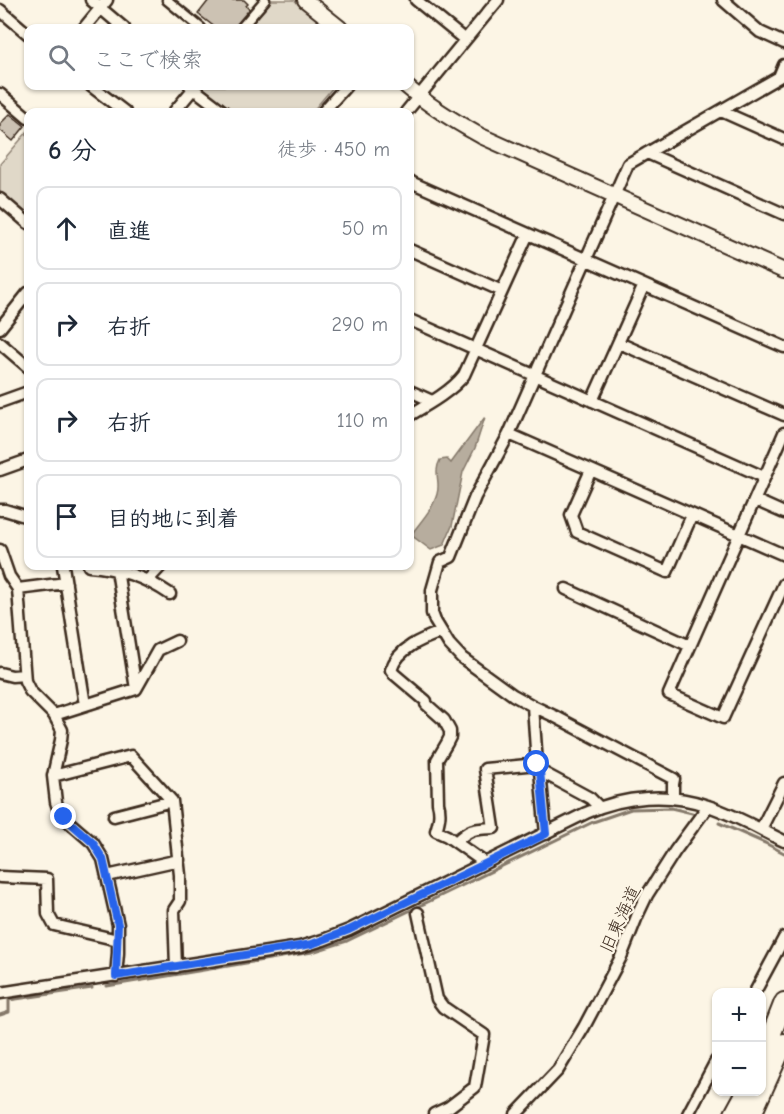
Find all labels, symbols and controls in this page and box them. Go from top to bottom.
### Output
search box [24,24,414,90]
icon: search [45,41,78,74]
text: ここで検索 [93,47,203,73]
text: 6 分 [48,136,97,166]
text: 徒歩 · 450 m [277,138,390,161]
icon: ahead [50,212,83,245]
text: 50 m [342,217,388,240]
text: 直進 [107,218,151,244]
icon: right [50,308,83,341]
text: 290 m [332,313,388,336]
text: 右折 [107,314,151,340]
icon: right [50,404,83,437]
text: 110 m [337,409,388,432]
text: 右折 [107,410,151,436]
icon: arrive [50,500,83,533]
text: 目的地に到着 [107,506,239,532]
route start [523,750,549,776]
route end [50,803,76,829]
street label: 旧東海道 [596,882,645,956]
map controls [712,988,766,1096]
button: + [712,988,766,1042]
button: − [712,1042,766,1096]

